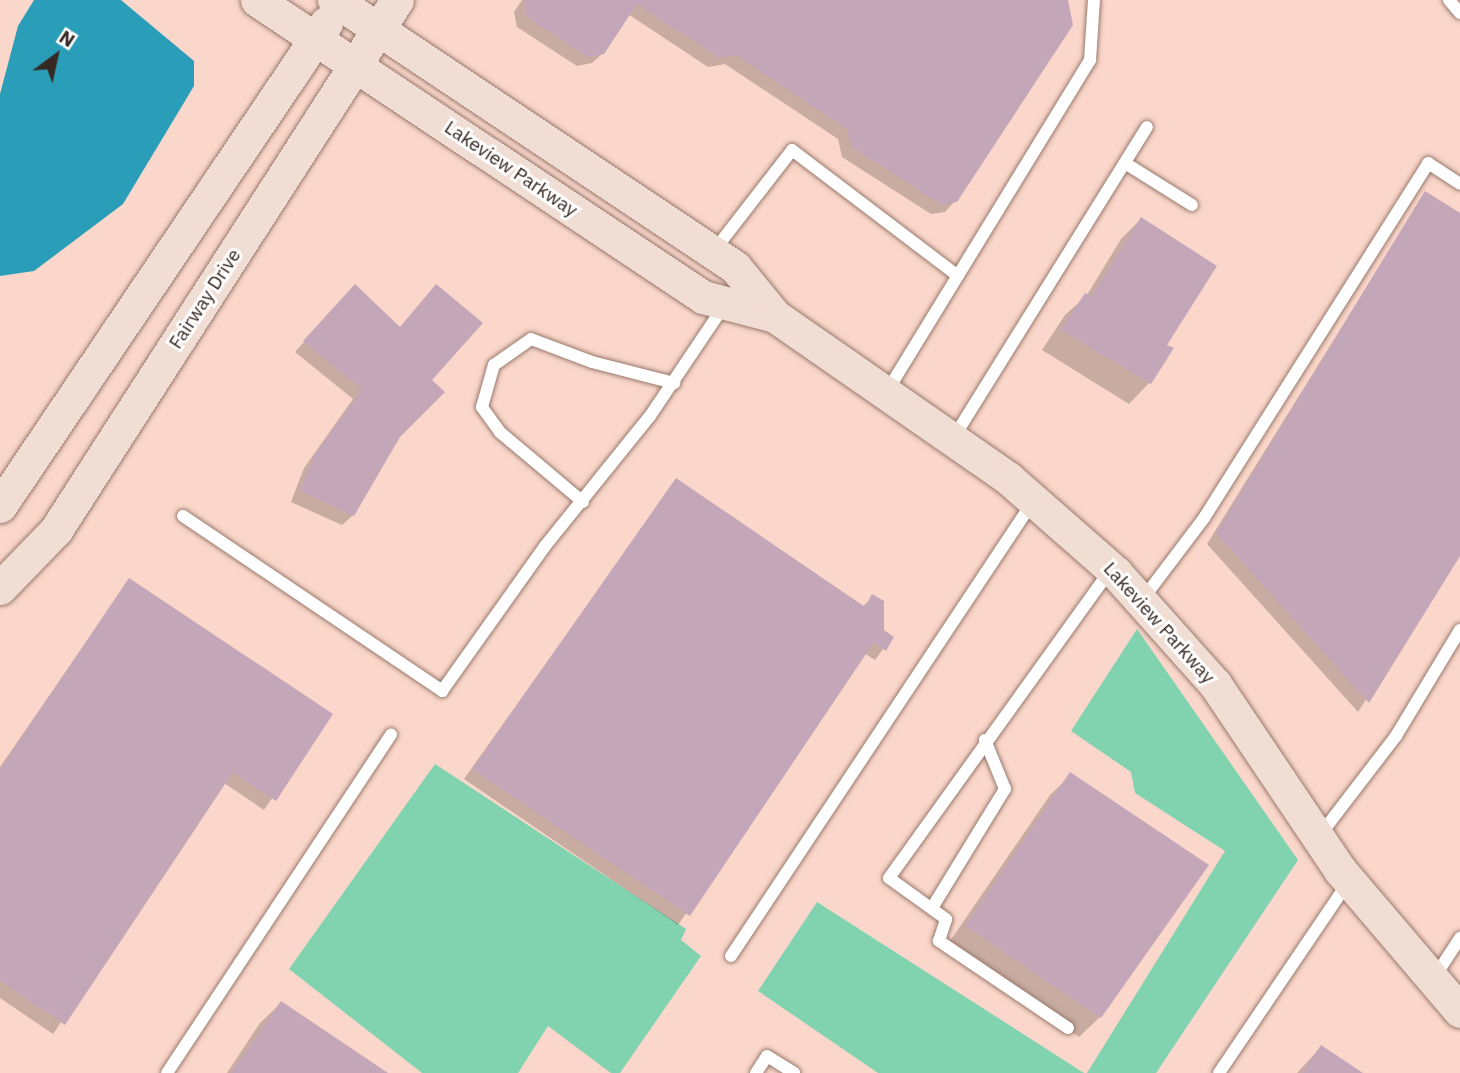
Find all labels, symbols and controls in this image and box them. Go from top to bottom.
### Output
north arrow [21,21,91,91]
text: N [55,25,80,52]
street label: Lakeview Parkway [440,116,582,222]
street label: Fairway Drive [164,245,246,353]
street label: Lakeview Parkway [1098,558,1220,688]

